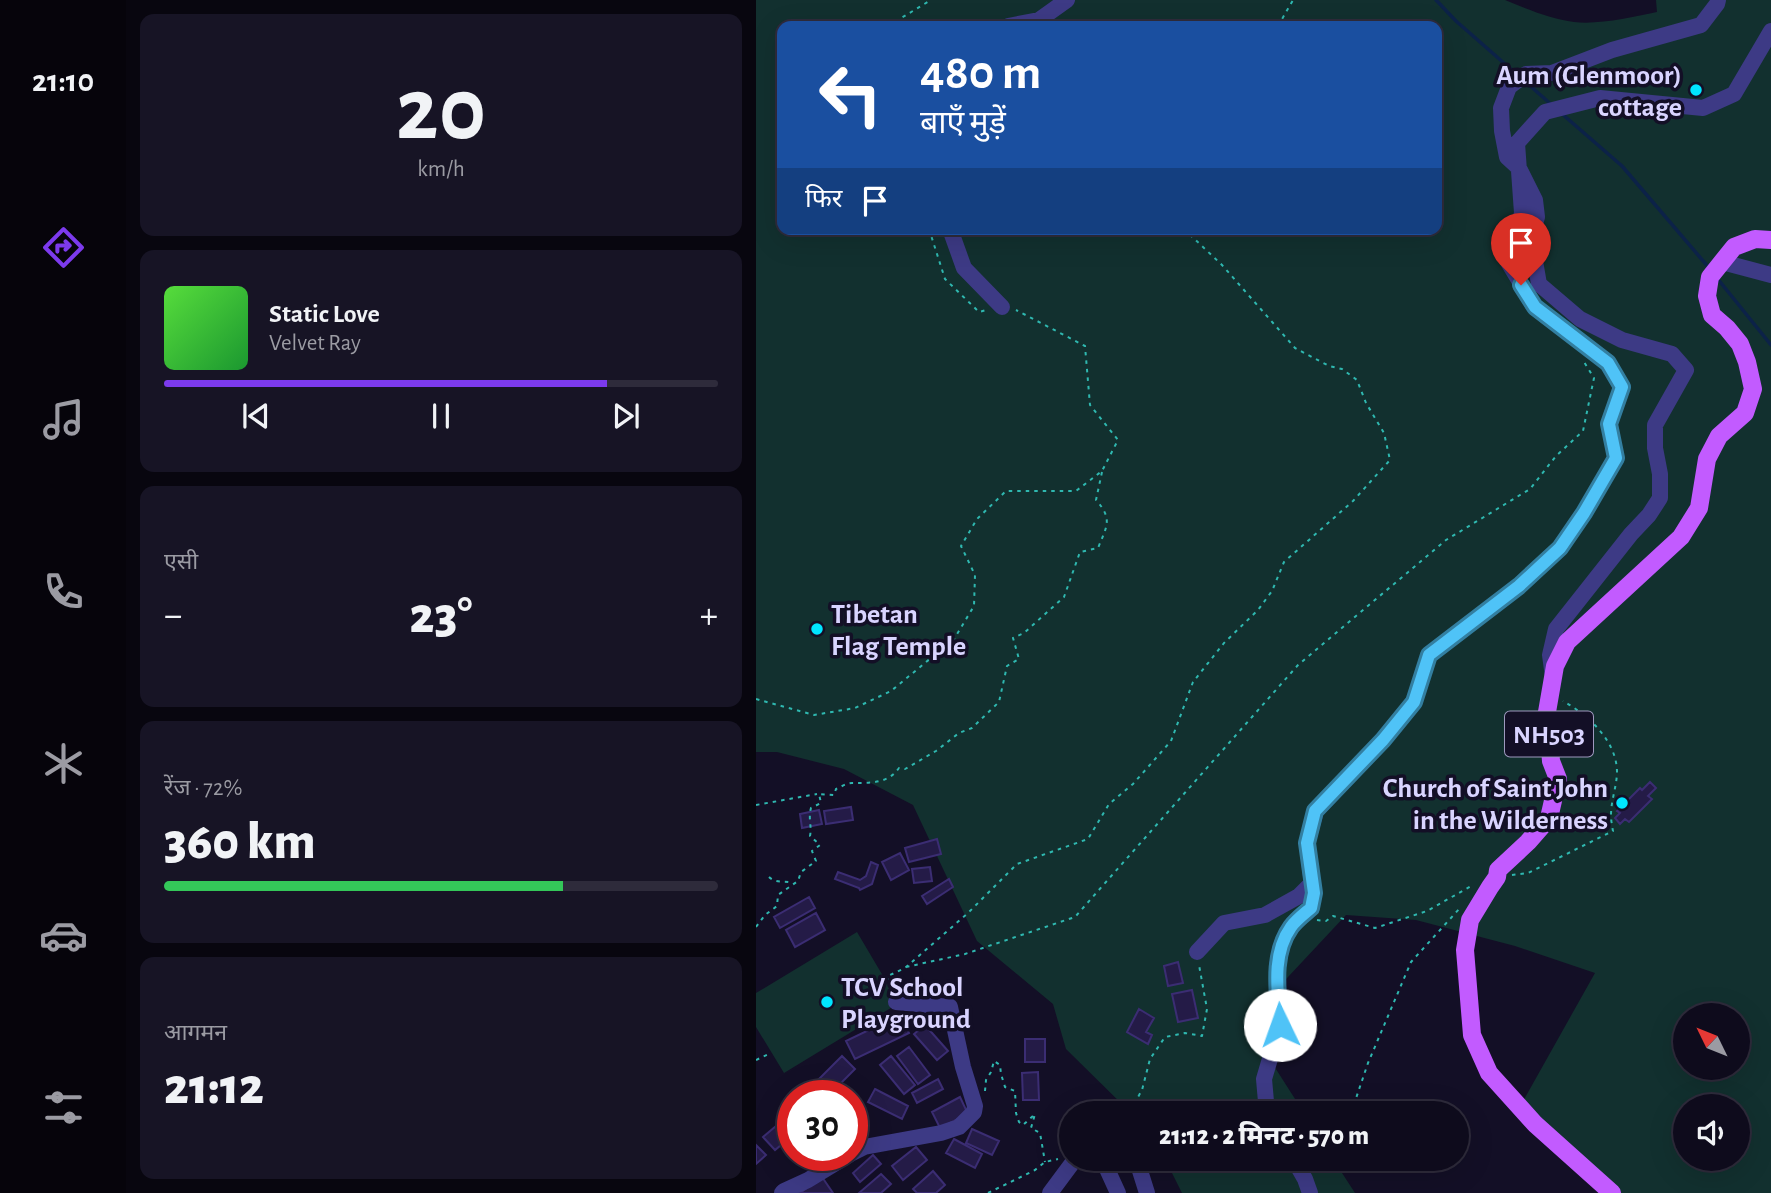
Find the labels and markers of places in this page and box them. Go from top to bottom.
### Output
place label: Aum (Glenmoor) cottage [1496,62,1682,122]
marker: Aum (Glenmoor) cottage [1688,82,1704,98]
pin [1491,213,1551,285]
place label: Tibetan Flag Temple [831,601,966,661]
marker: Tibetan Flag Temple [809,621,825,637]
place label: Church of Saint John in the Wilderness [1383,775,1608,835]
marker: Church of Saint John in the Wilderness [1614,795,1630,811]
place label: TCV School Playground [841,974,971,1034]
marker: TCV School Playground [819,994,835,1010]

